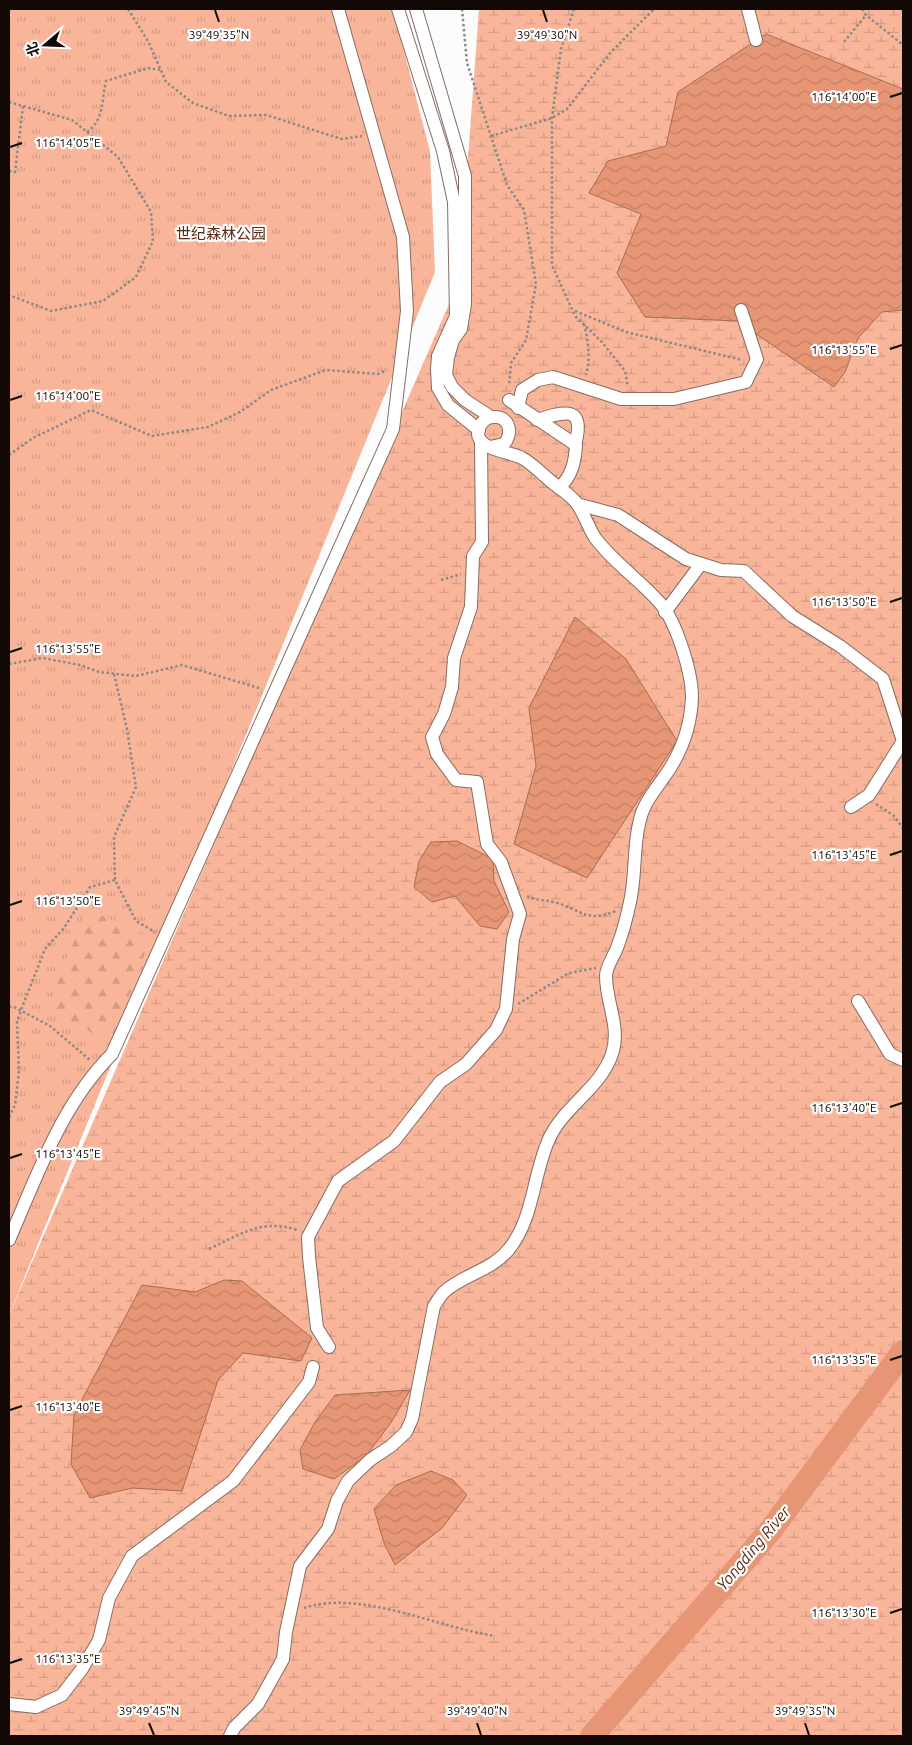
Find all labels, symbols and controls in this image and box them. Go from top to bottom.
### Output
north arrow [20,20,70,70]
text: 39°49'35"N [189,28,249,41]
text: 39°49'30"N [517,28,577,41]
text: 北 [23,40,43,58]
text: 116°14'00"E [811,90,877,103]
text: 116°14'05"E [35,136,101,149]
park label: 世纪森林公园 [176,225,266,242]
text: 116°13'55"E [811,343,877,356]
text: 116°14'00"E [35,389,101,402]
text: 116°13'50"E [811,595,877,608]
text: 116°13'55"E [35,642,101,655]
text: 116°13'45"E [811,848,877,861]
text: 116°13'50"E [35,894,101,907]
text: 116°13'40"E [811,1101,877,1114]
text: 116°13'45"E [35,1147,101,1160]
text: 116°13'35"E [811,1353,877,1366]
text: 116°13'40"E [35,1400,101,1413]
water label: Yongding River [713,1502,794,1594]
text: 116°13'30"E [811,1606,877,1619]
text: 116°13'35"E [35,1652,101,1665]
text: 39°49'45"N [119,1704,179,1717]
text: 39°49'40"N [447,1704,507,1717]
text: 39°49'35"N [775,1704,835,1717]

